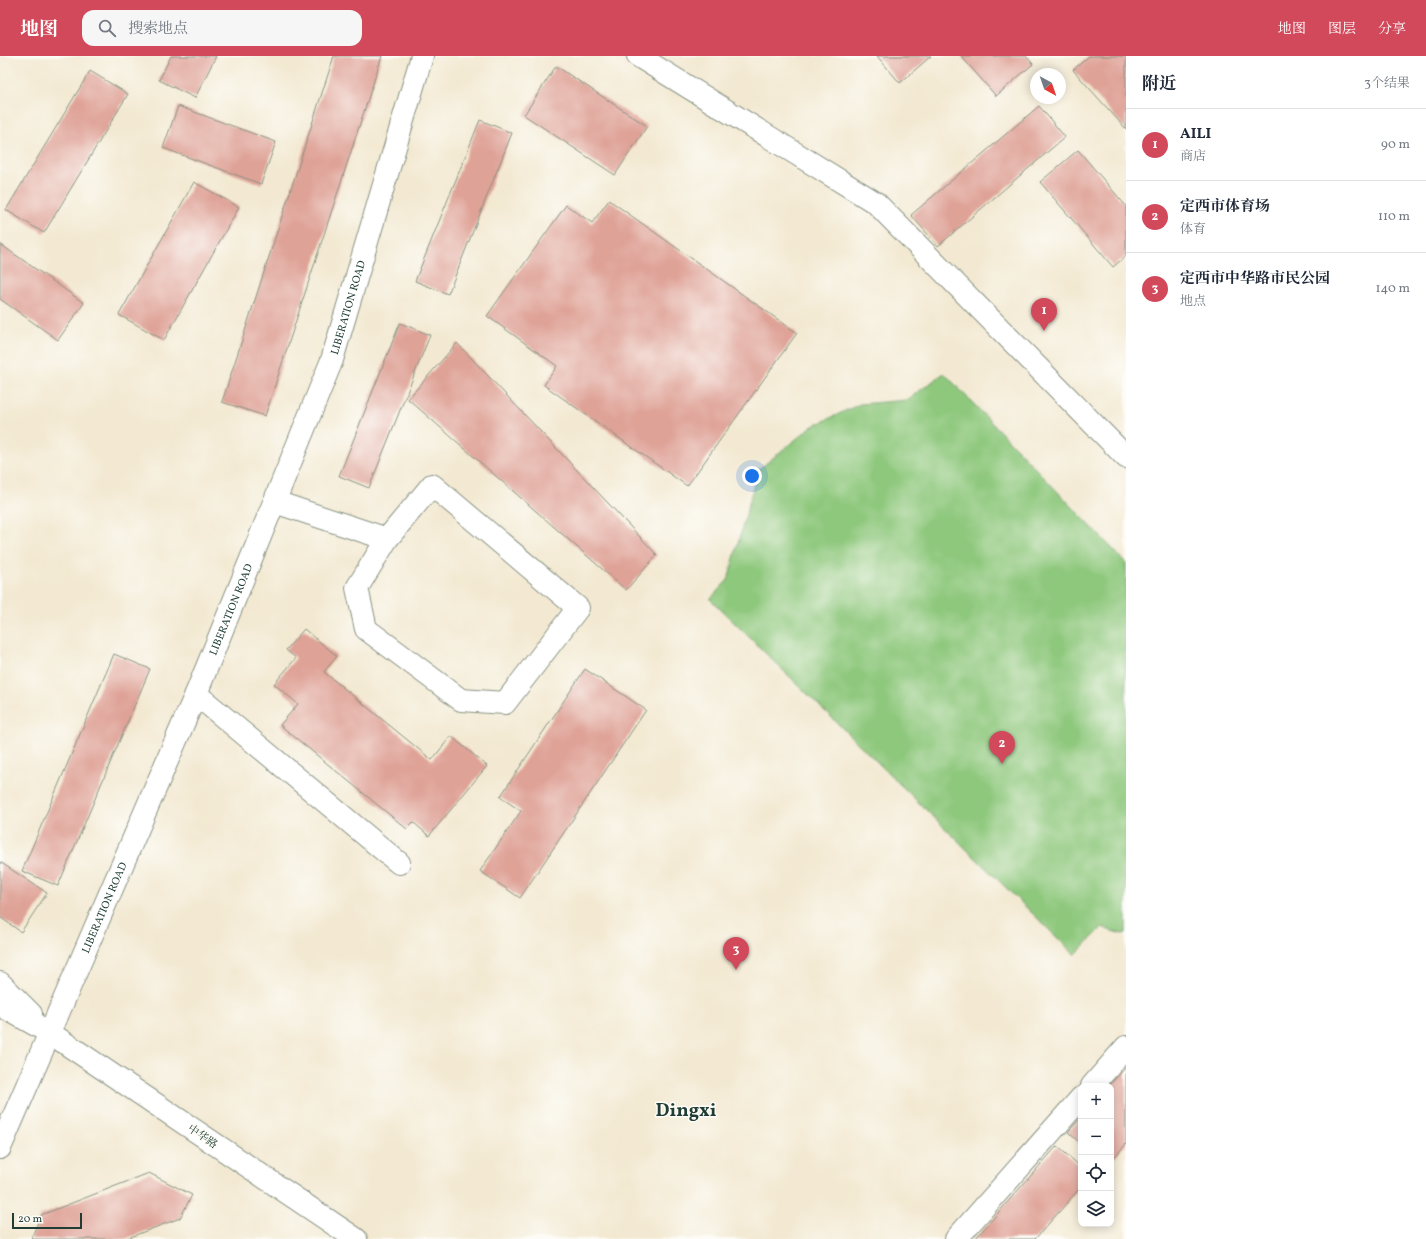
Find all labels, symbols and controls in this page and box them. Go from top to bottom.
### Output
search box [82,10,362,46]
text: 地图 [20,17,58,43]
icon: search [96,17,118,39]
text: 搜索地点 [128,19,188,40]
text: 地图 [1278,20,1306,39]
text: 图层 [1328,20,1356,39]
text: 分享 [1378,20,1406,39]
north arrow [1030,68,1066,104]
text: 附近 [1142,73,1176,96]
text: 3个结果 [1364,75,1410,93]
text: AILI [1180,124,1211,145]
text: 1 [1152,136,1158,154]
text: 90 m [1381,136,1410,154]
text: 商店 [1180,148,1206,166]
text: 定西市体育场 [1180,197,1270,218]
text: 2 [1152,208,1158,226]
text: 110 m [1378,208,1410,226]
text: 体育 [1180,221,1206,239]
street label: LIBERATION ROAD [328,259,370,357]
text: 定西市中华路市民公园 [1180,269,1330,290]
text: 3 [1152,280,1158,298]
text: 140 m [1376,280,1410,298]
text: 地点 [1180,293,1206,311]
pin: 1 [1031,298,1057,331]
your location [742,466,762,486]
street label: LIBERATION ROAD [207,562,257,658]
pin: 2 [989,731,1015,764]
street label: LIBERATION ROAD [79,860,131,956]
pin: 3 [723,937,749,970]
map controls [1078,1083,1114,1227]
button: + [1078,1083,1114,1119]
district label: Dingxi [655,1098,717,1124]
button: − [1078,1119,1114,1155]
street label: 中华路 [184,1122,220,1153]
button: locate [1078,1155,1114,1191]
button: layers [1078,1191,1114,1227]
scale bar [12,1211,82,1230]
text: 20 m [18,1212,42,1227]

